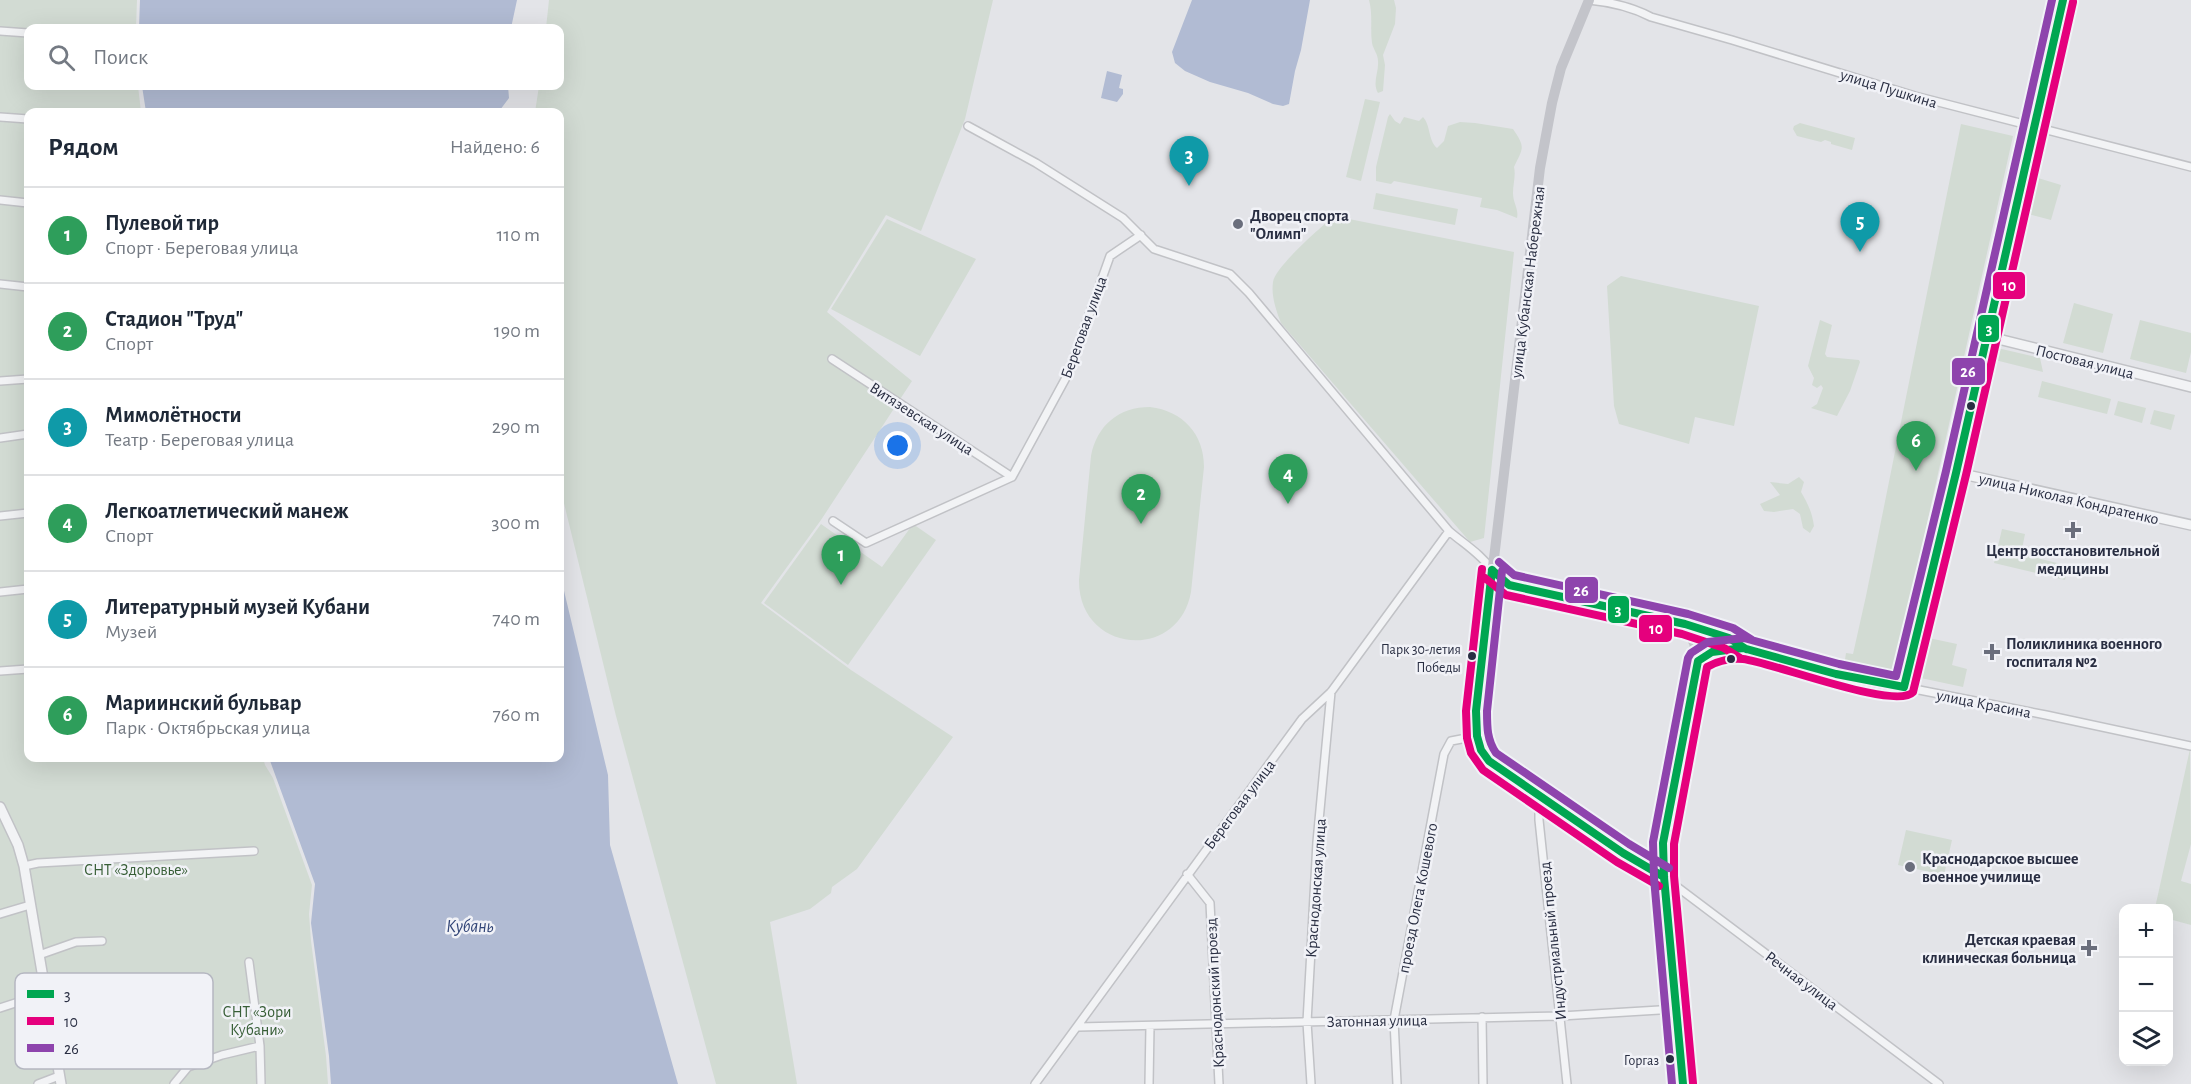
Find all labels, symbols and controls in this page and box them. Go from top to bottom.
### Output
search box [24,24,564,90]
icon: search [45,41,78,74]
text: Поиск [93,46,148,68]
street label: улица Пушкина [1837,66,1939,112]
text: Рядом [48,134,119,160]
pin: 3 [1170,136,1208,186]
text: Найдено: 6 [450,137,540,157]
street label: улица Кубанская Набережная [1508,185,1549,380]
pin: 5 [1840,202,1880,252]
place label: Дворец спорта "Олимп" [1250,208,1349,242]
text: Пулевой тир [105,212,219,234]
marker: Дворец спорта "Олимп" [1231,217,1245,231]
text: 1 [64,225,71,245]
text: 110 m [496,225,540,245]
text: Спорт · Береговая улица [105,238,299,258]
line badge: 10 [1992,271,2026,300]
street label: Береговая улица [1058,274,1111,381]
text: 10 [2002,278,2016,294]
text: Стадион "Труд" [105,308,243,330]
line badge: 3 [1977,314,2000,343]
text: 2 [63,321,72,341]
text: 190 m [494,321,540,341]
text: 3 [1986,321,1993,337]
text: Спорт [105,334,153,354]
street label: Постовая улица [2034,342,2135,383]
line badge: 26 [1951,357,1986,386]
text: 26 [1960,364,1976,380]
street label: Витязевская улица [866,379,976,459]
unlabelled marker [1965,400,1977,412]
text: Мимолётности [105,404,242,426]
text: 3 [63,417,72,437]
text: 290 m [492,417,540,437]
pin: 6 [1896,422,1936,471]
text: Театр · Береговая улица [105,430,294,450]
your location [883,431,912,460]
pin: 4 [1268,454,1308,504]
street label: улица Николая Кондратенко [1976,470,2161,529]
pin: 2 [1122,474,1160,524]
text: Легкоатлетический манеж [105,500,349,522]
text: 4 [62,513,73,533]
text: 300 m [491,513,540,533]
marker: Центр восстановительной медицины [2064,521,2082,539]
text: Спорт [105,526,153,546]
pin: 1 [822,536,860,585]
place label: Центр восстановительной медицины [1986,543,2160,577]
line badge: 26 [1564,576,1599,604]
text: 26 [1573,583,1589,599]
line badge: 3 [1607,595,1630,624]
text: Литературный музей Кубани [105,596,370,618]
text: 3 [1615,602,1622,618]
text: 5 [63,609,72,629]
text: 740 m [492,609,540,629]
line badge: 10 [1638,614,1673,643]
text: 10 [1649,621,1663,637]
text: Музей [105,622,157,642]
place label: Поликлиника военного госпиталя №2 [2006,636,2162,670]
place label: Парк 30-летия Победы [1381,643,1461,675]
marker: Поликлиника военного госпиталя №2 [1983,643,2001,661]
marker: Парк 30-летия Победы [1466,650,1478,662]
unlabelled marker [1725,653,1737,665]
street label: улица Красина [1934,687,2032,722]
text: Мариинский бульвар [105,692,301,714]
text: 6 [63,705,72,725]
text: 760 m [492,705,540,725]
text: Парк · Октябрьская улица [105,718,310,738]
street label: Береговая улица [1201,757,1279,853]
street label: Краснодонская улица [1303,818,1330,958]
street label: проезд Олега Кошевого [1396,822,1440,975]
place label: Краснодарское высшее военное училище [1922,851,2079,886]
marker: Краснодарское высшее военное училище [1903,860,1917,874]
street label: Индустриальный проезд [1537,861,1570,1021]
park label: СНТ «Здоровье» [84,862,188,878]
map controls [2119,904,2173,1066]
button: + [2119,904,2173,958]
street label: Краснодонский проезд [1203,917,1227,1068]
water label: Кубань [446,918,494,936]
place label: Детская краевая клиническая больница [1922,932,2076,966]
marker: Детская краевая клиническая больница [2080,939,2098,957]
street label: Речная улица [1761,948,1841,1014]
button: − [2119,958,2173,1012]
legend [15,973,213,1069]
text: 3 [64,987,71,1003]
park label: СНТ «Зори Кубани» [222,1004,292,1039]
street label: Затонная улица [1326,1012,1428,1031]
button: layers [2119,1012,2173,1066]
text: 10 [64,1014,78,1030]
text: 26 [64,1041,79,1057]
marker: Горгаз [1664,1053,1676,1065]
place label: Горгаз [1624,1054,1659,1068]

